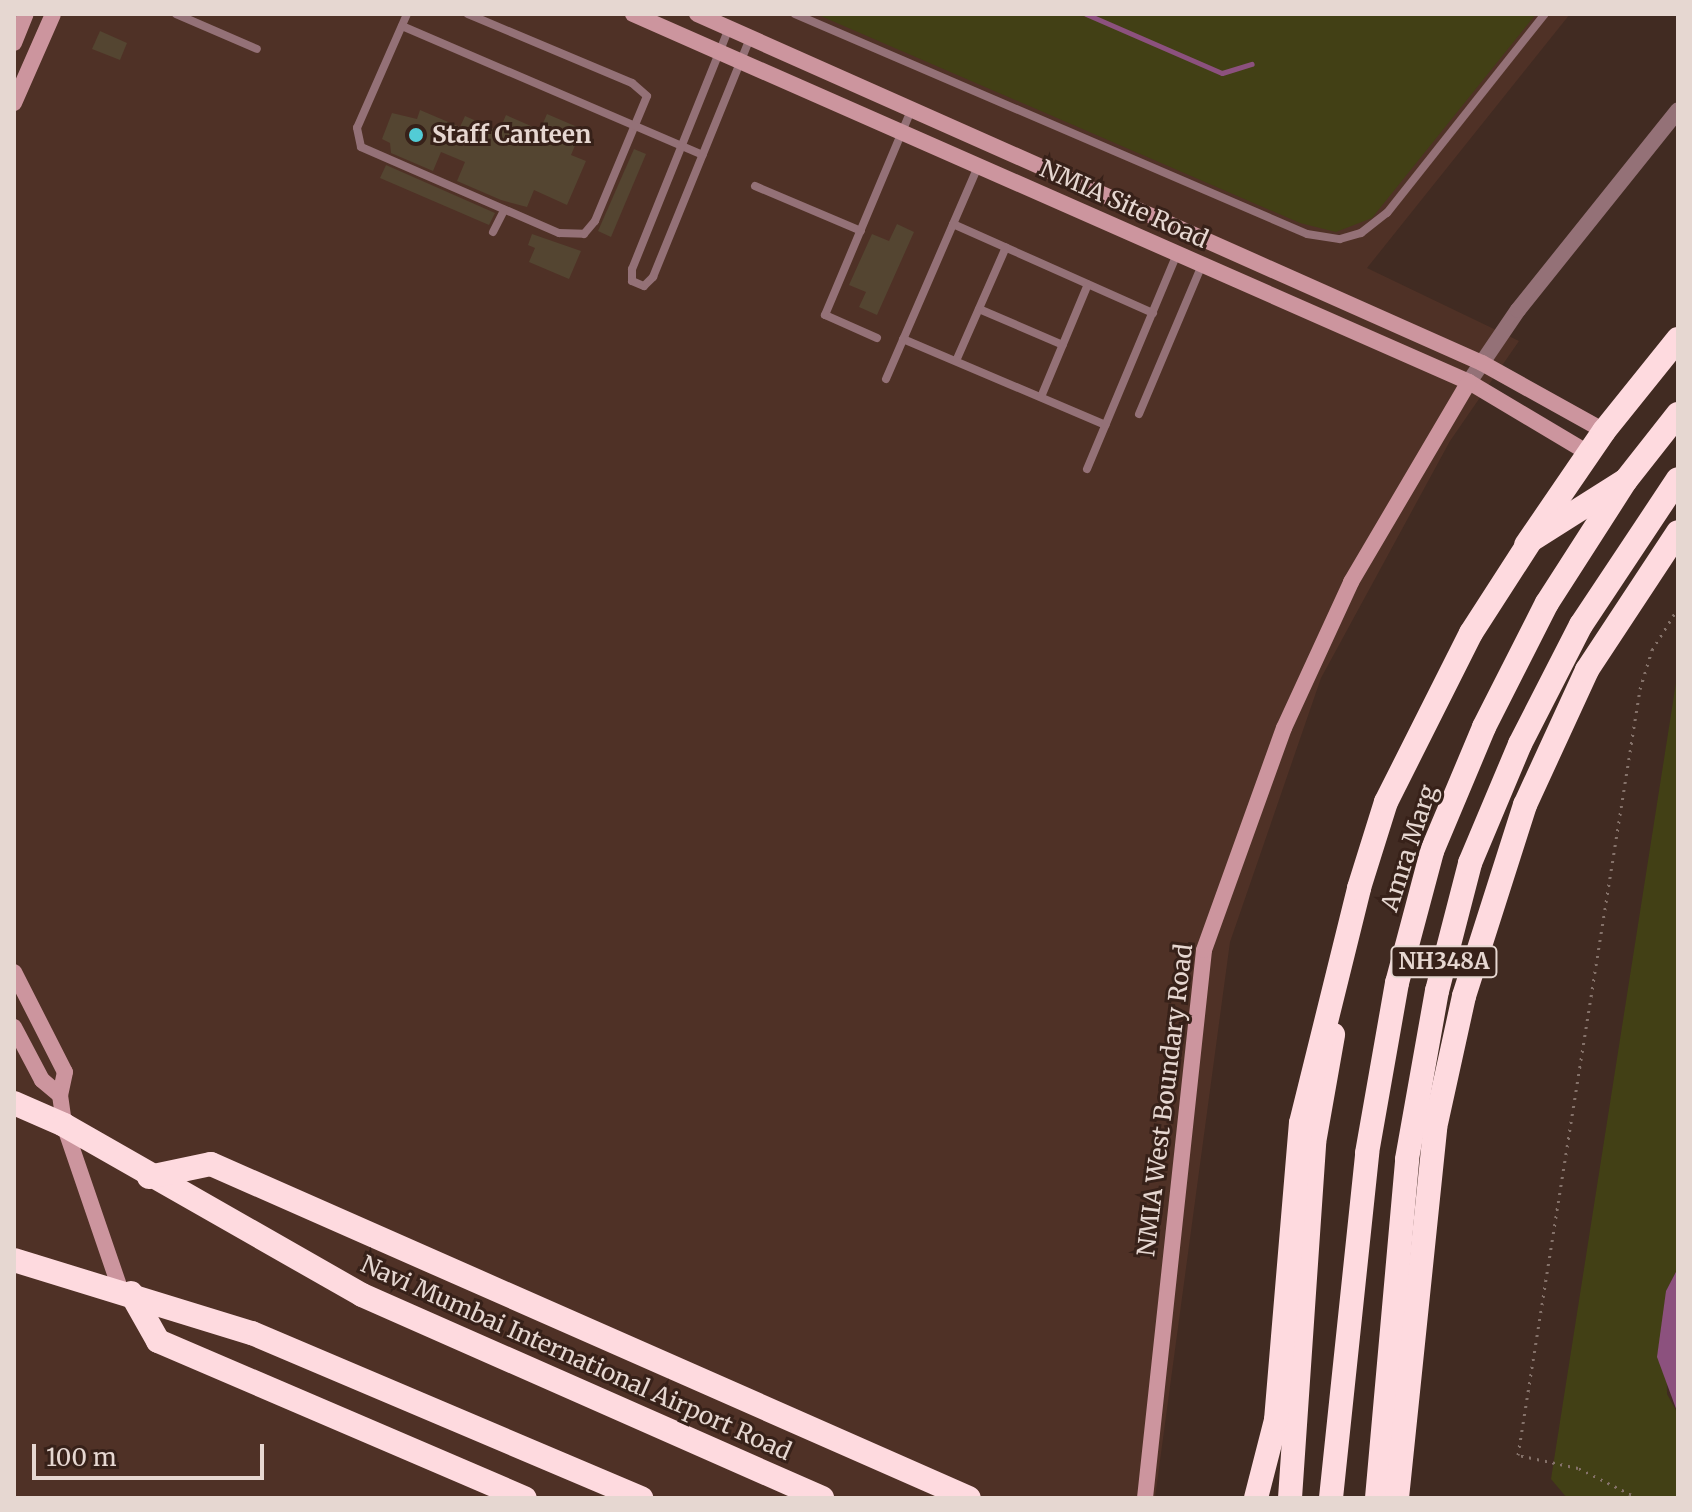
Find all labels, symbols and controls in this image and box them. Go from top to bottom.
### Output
place label: Staff Canteen [432,121,591,149]
marker: Staff Canteen [407,126,425,144]
street label: NMIA Site Road [1036,154,1212,254]
street label: Amra Marg [1375,781,1443,915]
street label: NMIA West Boundary Road [1132,942,1198,1258]
road number: NH348A [1390,944,1498,980]
street label: Navi Mumbai International Airport Road [356,1250,796,1466]
scale bar [36,1428,268,1478]
text: 100 m [46,1442,116,1473]

